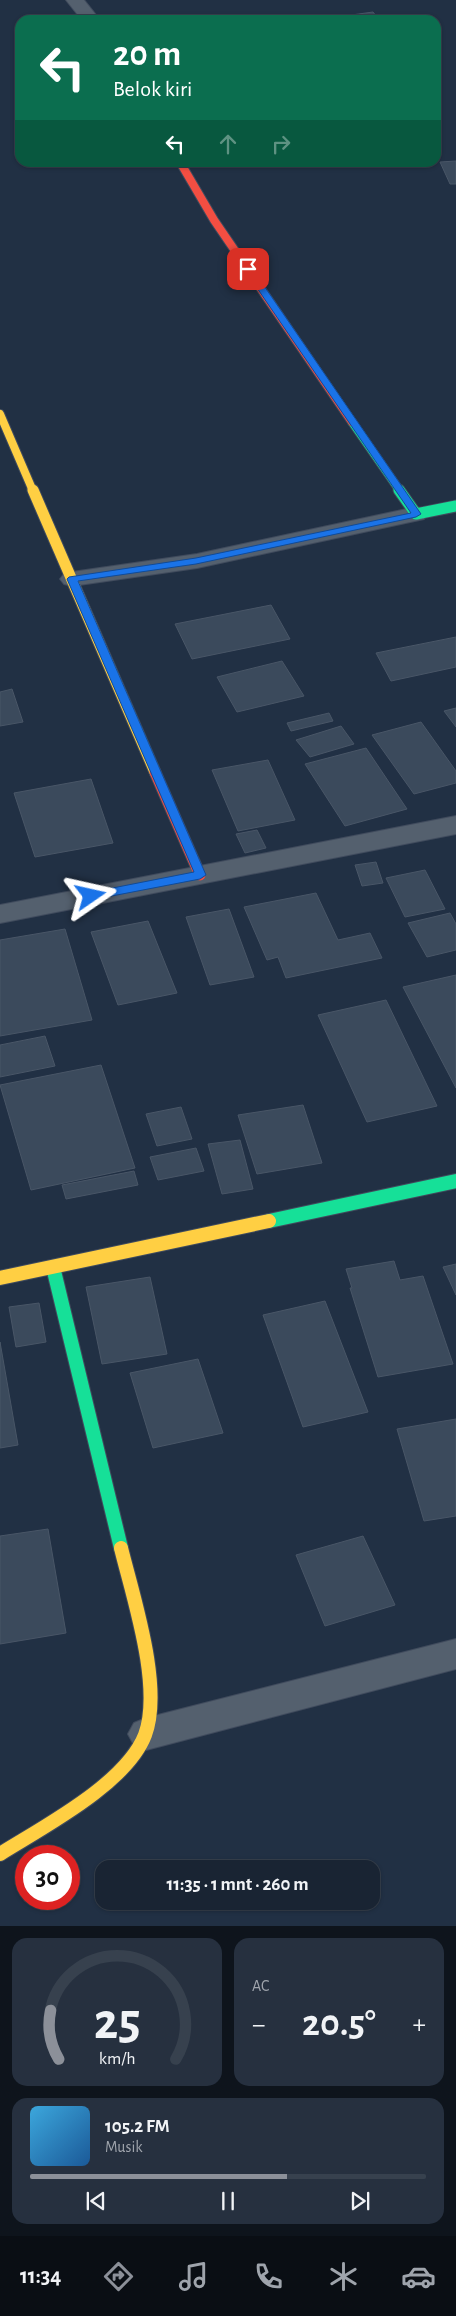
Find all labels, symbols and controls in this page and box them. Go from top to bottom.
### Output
icon: left [30,35,95,100]
text: 20 m [113,37,181,72]
text: Belok kiri [113,78,192,100]
icon: left [161,130,189,158]
icon: ahead [214,130,242,158]
icon: right [267,130,295,158]
pin [227,248,269,290]
icon: arrive [234,255,262,283]
position arrow [64,869,116,921]
speed limit sign: 30 [15,1845,80,1910]
text: 11:35 · 1 mnt · 260 m [166,1875,309,1894]
text: AC [252,1978,269,1994]
text: 25 [94,1996,140,2048]
text: 20.5° [302,2005,376,2043]
text: − [252,2011,265,2039]
text: + [413,2011,426,2039]
text: km/h [99,2050,135,2068]
text: 105.2 FM [105,2117,170,2136]
text: Musik [105,2139,143,2155]
icon: previous [82,2187,110,2215]
icon: pause [214,2187,242,2215]
icon: next [346,2187,374,2215]
icon: directions [101,2259,136,2294]
icon: music [176,2259,211,2294]
icon: phone [251,2259,286,2294]
icon: climate [326,2259,361,2294]
icon: car [401,2259,436,2294]
text: 11:34 [20,2265,61,2287]

